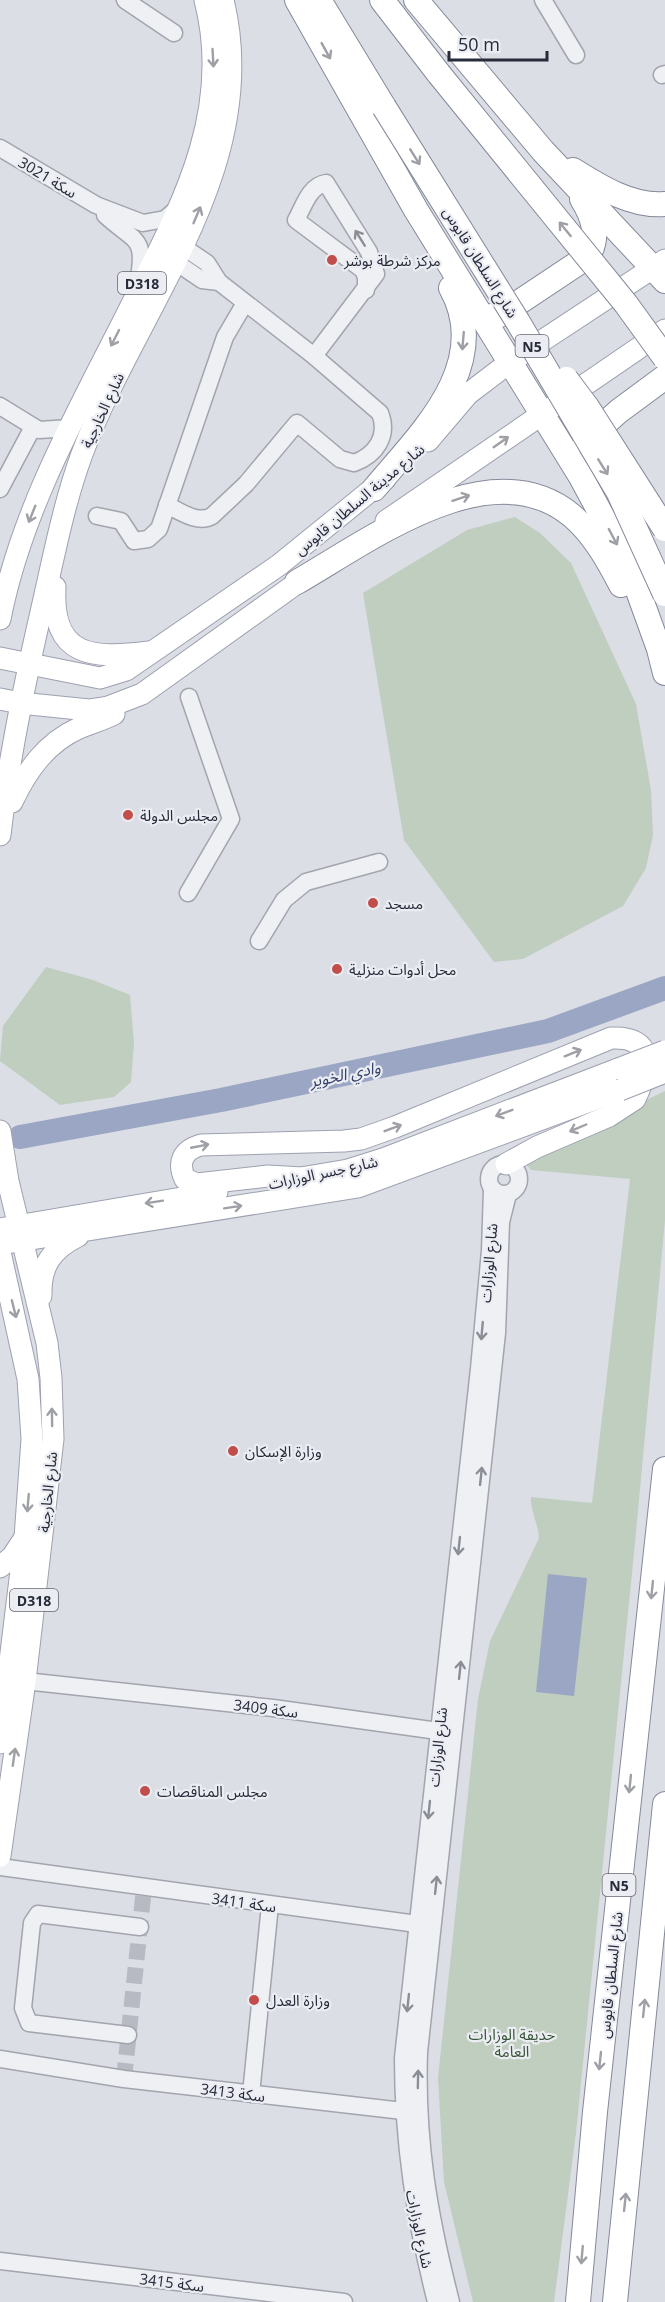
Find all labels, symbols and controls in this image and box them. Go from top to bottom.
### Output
scale bar [449,24,546,62]
text: 50 m [458,32,500,56]
one-way arrow [320,42,332,59]
one-way arrow [207,47,218,67]
one-way arrow [410,148,422,165]
street label: سكة 3021 [15,152,81,202]
street label: شارع السلطان قابوس [436,203,523,323]
one-way arrow [191,207,203,225]
one-way arrow [558,221,571,237]
one-way arrow [354,230,366,247]
place label: مركز شرطة بوشر [343,250,441,270]
marker: مركز شرطة بوشر [325,253,339,267]
road number: D318 [118,272,166,294]
one-way arrow [109,328,121,346]
one-way arrow [457,331,468,351]
road number: N5 [516,335,548,357]
street label: شارع الخارجية [76,369,131,452]
one-way arrow [492,436,509,448]
street label: شارع مدينة السلطان قابوس [290,438,430,562]
one-way arrow [598,458,610,475]
one-way arrow [451,491,470,502]
one-way arrow [26,504,37,523]
one-way arrow [607,528,619,545]
place label: مجلس الدولة [140,805,218,825]
marker: مجلس الدولة [121,808,135,822]
place label: مسجد [385,893,423,913]
marker: مسجد [366,896,380,910]
place label: محل أدوات منزلية [349,959,456,979]
marker: محل أدوات منزلية [330,962,344,976]
one-way arrow [563,1047,582,1058]
water label: وادي الخوير [306,1056,383,1095]
one-way arrow [496,1108,514,1119]
one-way arrow [383,1122,401,1133]
one-way arrow [569,1123,587,1134]
one-way arrow [190,1140,209,1151]
street label: شارع جسر الوزارات [266,1151,380,1196]
one-way arrow [145,1197,165,1208]
one-way arrow [223,1201,243,1212]
street label: شارع الوزارات [475,1222,504,1304]
one-way arrow [9,1299,21,1318]
one-way arrow [476,1321,487,1341]
one-way arrow [46,1408,58,1428]
place label: وزارة الإسكان [245,1441,322,1462]
marker: وزارة الإسكان [226,1444,240,1458]
street label: شارع الخارجية [33,1450,64,1534]
one-way arrow [476,1467,487,1487]
one-way arrow [22,1492,33,1512]
one-way arrow [453,1535,464,1555]
one-way arrow [646,1580,657,1599]
road number: D318 [10,1589,58,1611]
one-way arrow [454,1661,465,1681]
street label: سكة 3409 [233,1694,300,1722]
street label: شارع الوزارات [423,1706,454,1788]
one-way arrow [8,1747,19,1767]
one-way arrow [624,1773,635,1793]
place label: مجلس المناقصات [157,1781,268,1801]
marker: مجلس المناقصات [138,1784,152,1798]
one-way arrow [424,1799,435,1819]
road number: N5 [602,1874,636,1896]
one-way arrow [431,1875,442,1895]
street label: سكة 3411 [210,1888,278,1916]
street label: شارع السلطان قابوس [593,1910,630,2040]
place label: وزارة العدل [266,1990,330,2010]
marker: وزارة العدل [247,1993,261,2007]
one-way arrow [402,1993,413,2013]
one-way arrow [639,1999,650,2018]
park label: حديقة الوزارات العامة [469,2024,556,2061]
one-way arrow [594,2051,605,2071]
one-way arrow [412,2069,424,2089]
street label: سكة 3413 [200,2078,267,2106]
street label: شارع الوزارات [399,2188,438,2271]
one-way arrow [620,2193,631,2212]
one-way arrow [576,2245,587,2265]
street label: سكة 3415 [139,2268,206,2296]

